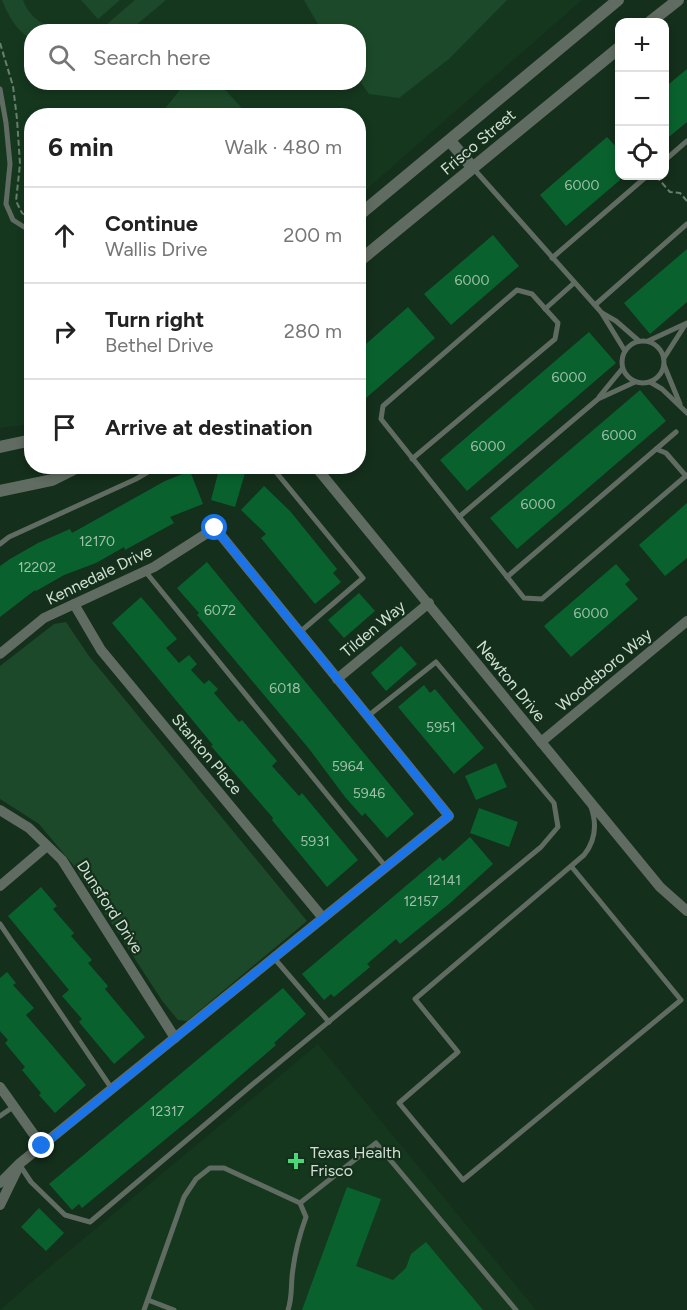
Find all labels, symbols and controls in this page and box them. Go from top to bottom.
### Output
map controls [615,18,669,180]
button: + [615,18,669,72]
search box [24,24,366,90]
icon: search [45,41,78,74]
text: Search here [93,44,211,71]
button: − [615,72,669,126]
street label: Frisco Street [437,105,519,179]
button: locate [615,126,669,180]
text: 6 min [48,131,114,163]
text: Walk · 480 m [225,135,342,159]
house number: 6000 [565,177,599,194]
text: Continue [105,210,198,237]
icon: ahead [48,219,81,252]
text: 200 m [283,223,342,247]
text: Wallis Drive [105,237,208,261]
house number: 6000 [455,272,489,289]
text: Turn right [105,306,204,333]
icon: right [48,315,81,348]
text: 280 m [284,319,342,343]
text: Bethel Drive [105,333,213,357]
house number: 6000 [552,369,586,386]
icon: arrive [48,411,81,444]
text: Arrive at destination [105,414,313,441]
house number: 6000 [602,427,636,444]
house number: 6000 [471,438,505,455]
house number: 6000 [521,496,555,513]
route start [201,514,227,540]
house number: 12170 [79,533,115,550]
street label: Kennedale Drive [43,541,155,609]
house number: 12202 [18,559,56,576]
street label: Tilden Way [337,596,410,661]
house number: 6072 [204,602,236,619]
house number: 6000 [574,605,608,622]
street label: Woodsboro Way [552,624,656,715]
street label: Newton Drive [473,637,550,725]
house number: 6018 [269,680,301,697]
street label: Stanton Place [168,710,246,798]
house number: 5951 [426,719,456,736]
house number: 5964 [332,758,365,775]
house number: 5946 [353,785,385,802]
house number: 5931 [300,833,330,850]
street label: Dunsford Drive [73,857,147,957]
house number: 12141 [427,872,461,889]
house number: 12157 [404,893,439,910]
house number: 12317 [150,1103,185,1120]
route end [28,1132,54,1158]
place label: Texas Health Frisco [310,1143,401,1180]
marker: Texas Health Frisco [287,1152,305,1170]

